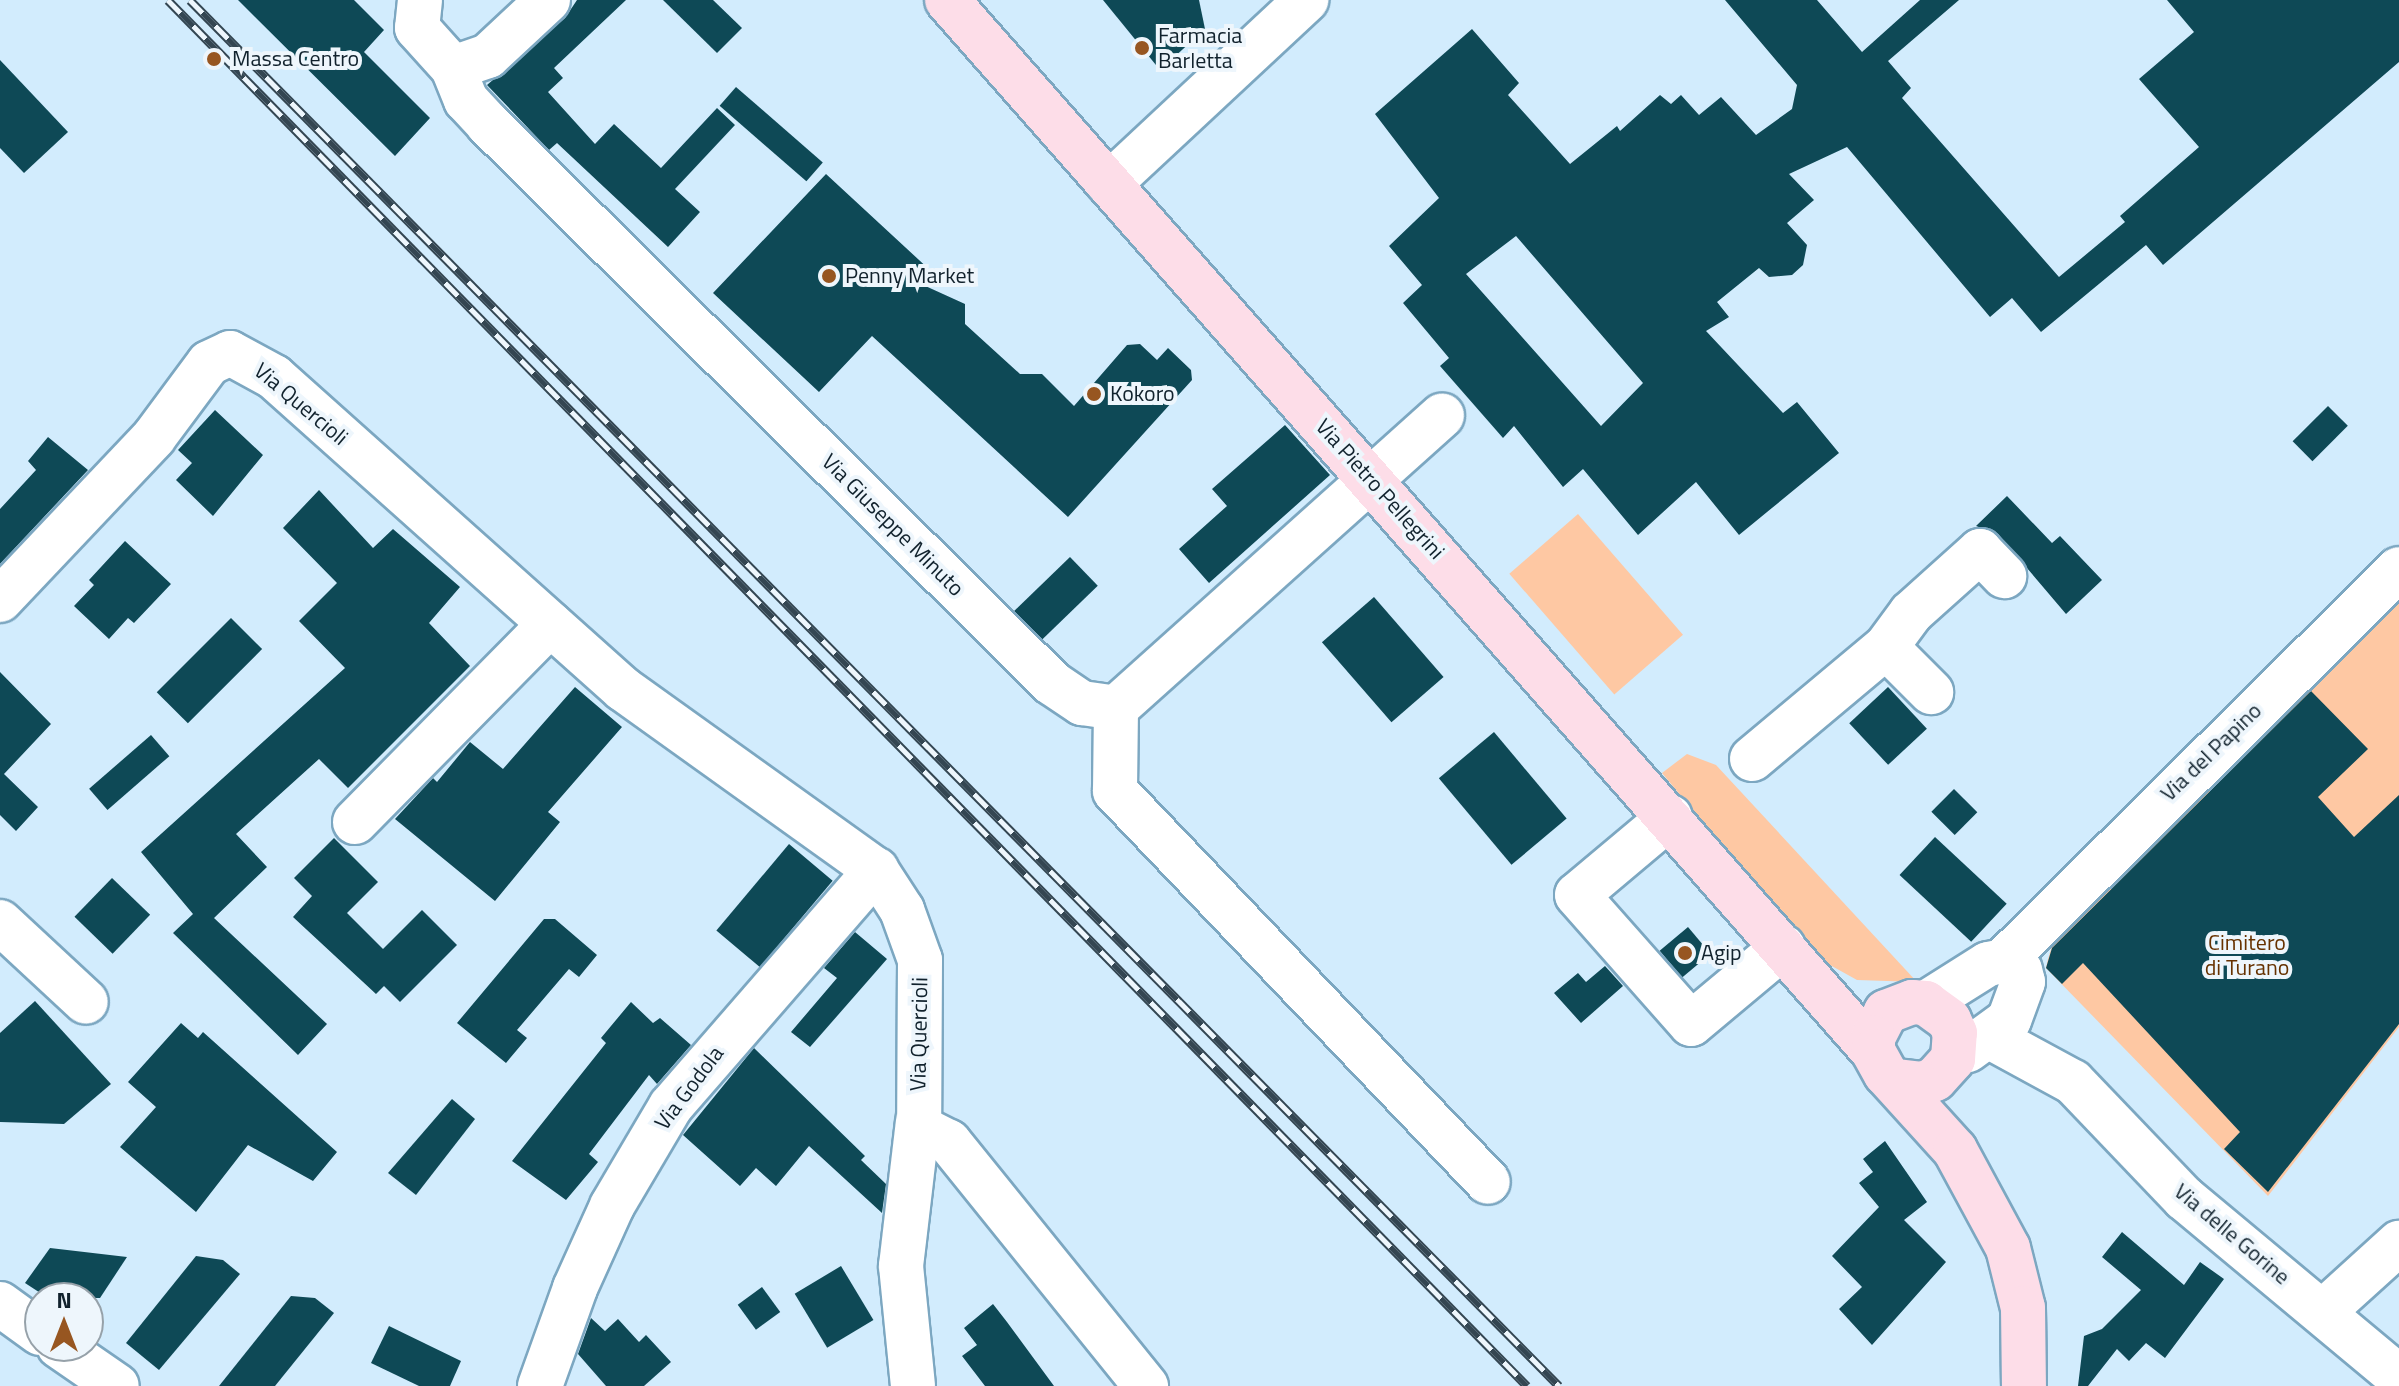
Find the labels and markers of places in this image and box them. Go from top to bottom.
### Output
place label: Farmacia Barletta [1158,22,1242,74]
marker: Farmacia Barletta [1133,39,1151,57]
place label: Massa Centro [232,46,359,72]
marker: Massa Centro [203,48,225,70]
place label: Penny Market [845,263,974,289]
marker: Penny Market [820,267,838,285]
place label: Kokoro [1110,381,1175,407]
marker: Kokoro [1085,385,1103,403]
place label: Agip [1701,940,1742,966]
marker: Agip [1676,944,1694,962]

